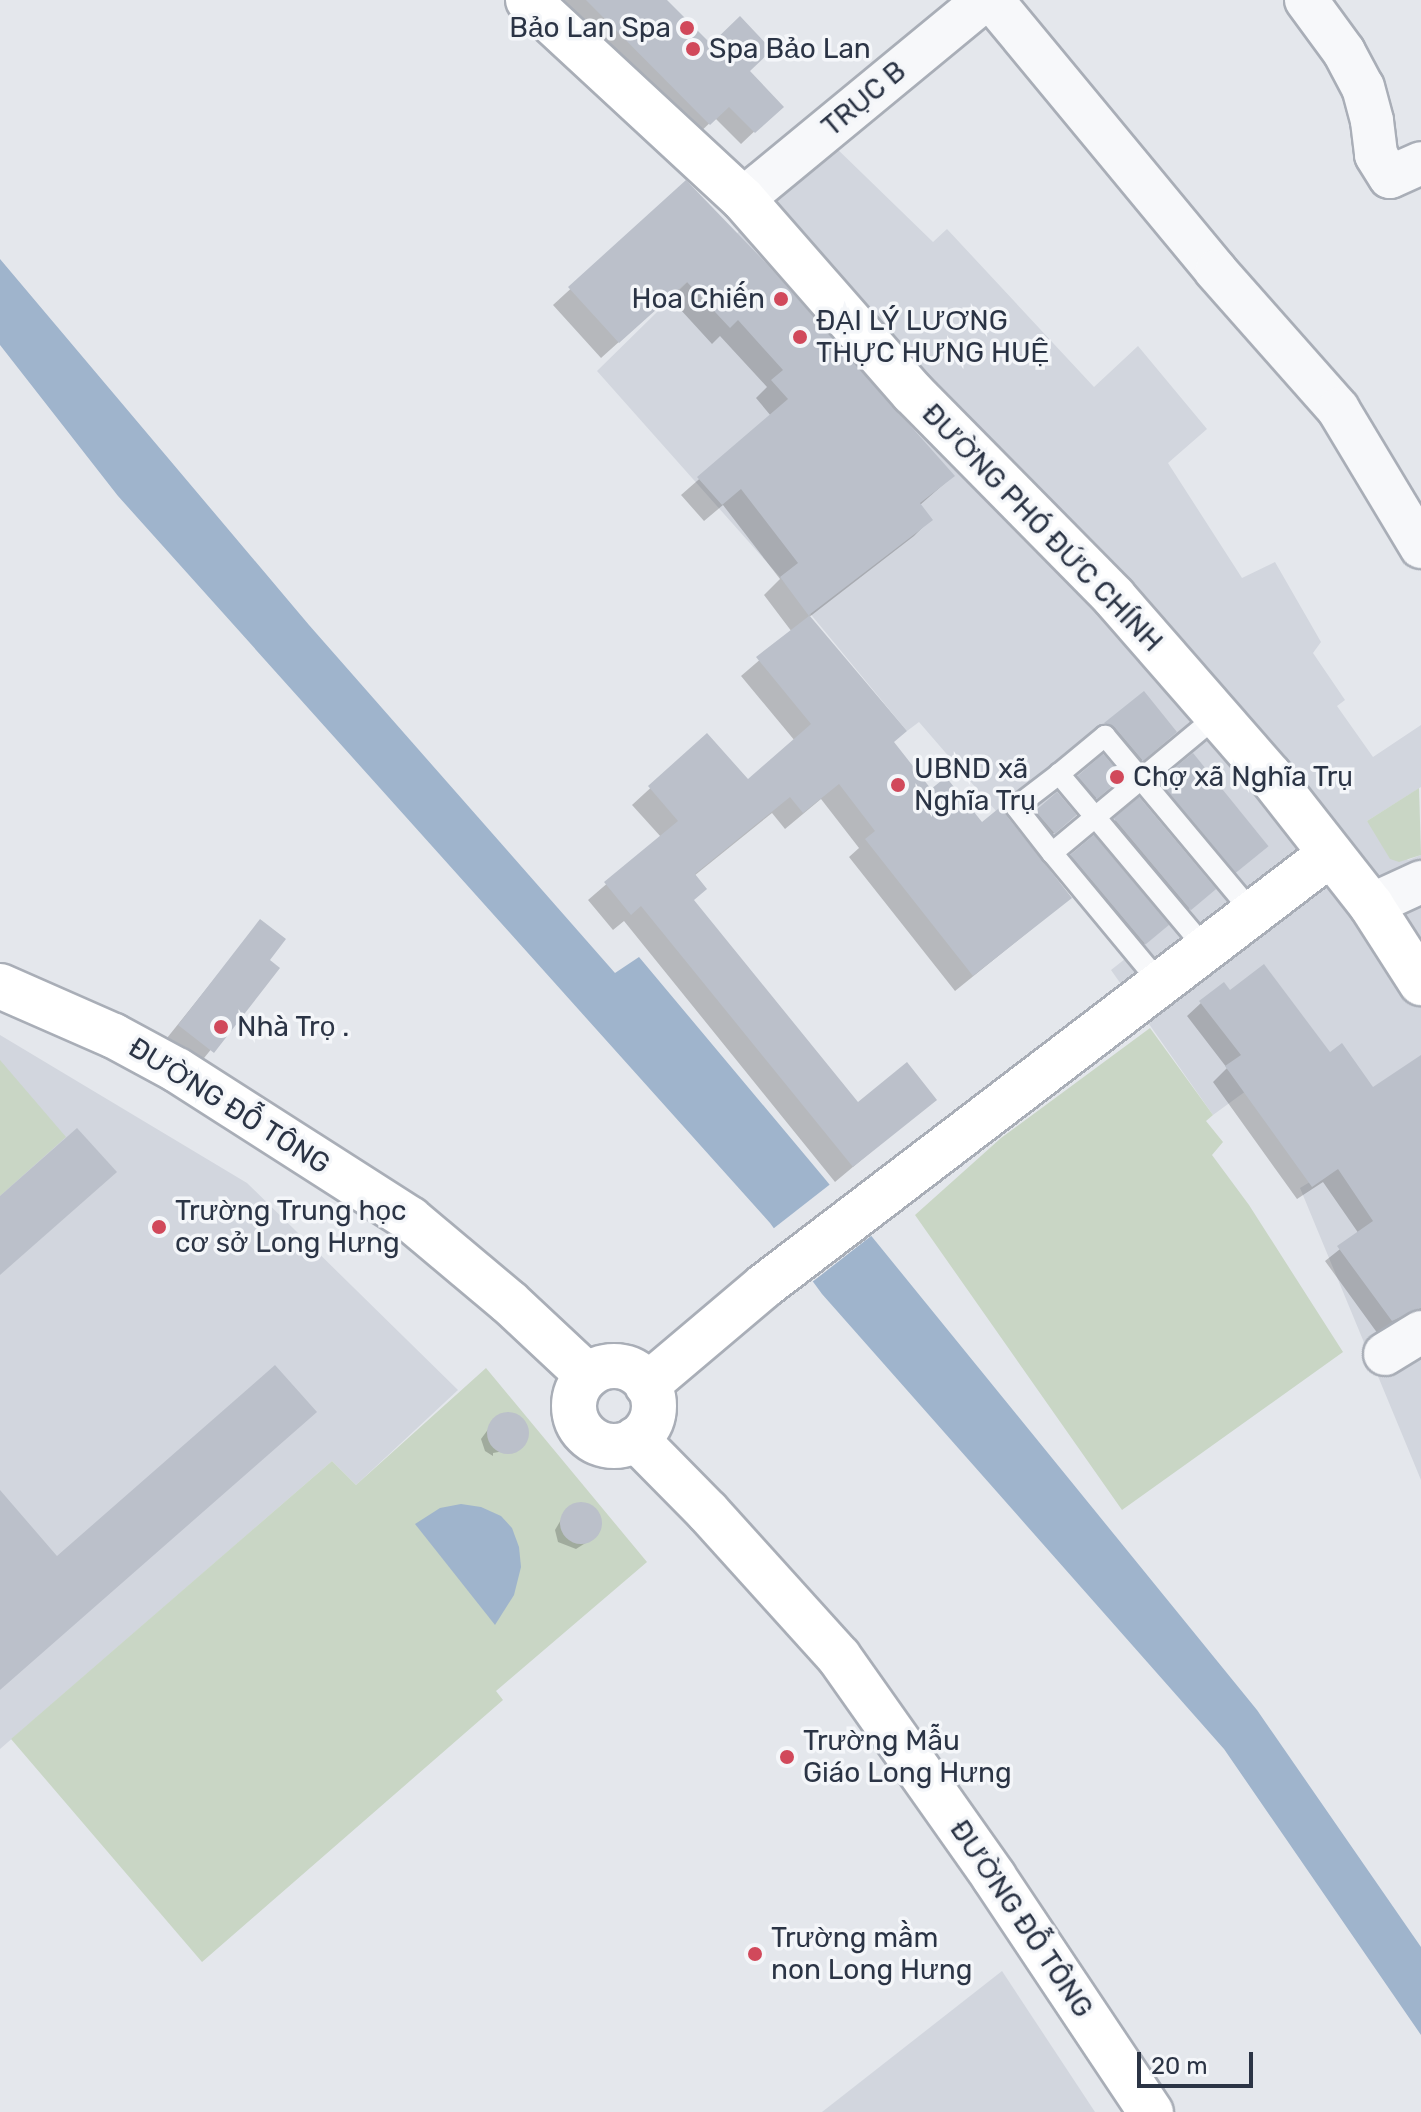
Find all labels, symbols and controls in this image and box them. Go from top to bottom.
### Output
place label: Bảo Lan Spa [509,11,671,45]
marker: Bảo Lan Spa [678,19,696,37]
place label: Spa Bảo Lan [709,32,871,66]
marker: Spa Bảo Lan [684,40,702,58]
street label: TRỤC B [815,54,913,144]
place label: Hoa Chiến [631,282,765,316]
marker: Hoa Chiến [772,290,790,308]
place label: ĐẠI LÝ LƯƠNG THỰC HƯNG HUỆ [816,304,1049,370]
marker: ĐẠI LÝ LƯƠNG THỰC HƯNG HUỆ [791,328,809,346]
street label: ĐƯỜNG PHÓ ĐỨC CHÍNH [915,397,1169,659]
place label: UBND xã Nghĩa Trụ [914,752,1036,818]
place label: Chợ xã Nghĩa Trụ [1133,760,1354,794]
marker: Chợ xã Nghĩa Trụ [1108,768,1126,786]
marker: UBND xã Nghĩa Trụ [889,776,907,794]
place label: Nhà Trọ . [237,1010,350,1044]
marker: Nhà Trọ . [212,1018,230,1036]
street label: ĐƯỜNG ĐỖ TÔNG [122,1030,336,1182]
place label: Trường Trung học cơ sở Long Hưng [175,1194,407,1260]
marker: Trường Trung học cơ sở Long Hưng [150,1218,168,1236]
place label: Trường Mẫu Giáo Long Hưng [803,1724,1012,1790]
marker: Trường Mẫu Giáo Long Hưng [778,1748,796,1766]
street label: ĐƯỜNG ĐỖ TÔNG [942,1814,1100,2024]
place label: Trường mầm non Long Hưng [771,1921,972,1987]
marker: Trường mầm non Long Hưng [746,1945,764,1963]
scale bar [1141,2036,1257,2086]
text: 20 m [1151,2052,1208,2080]

